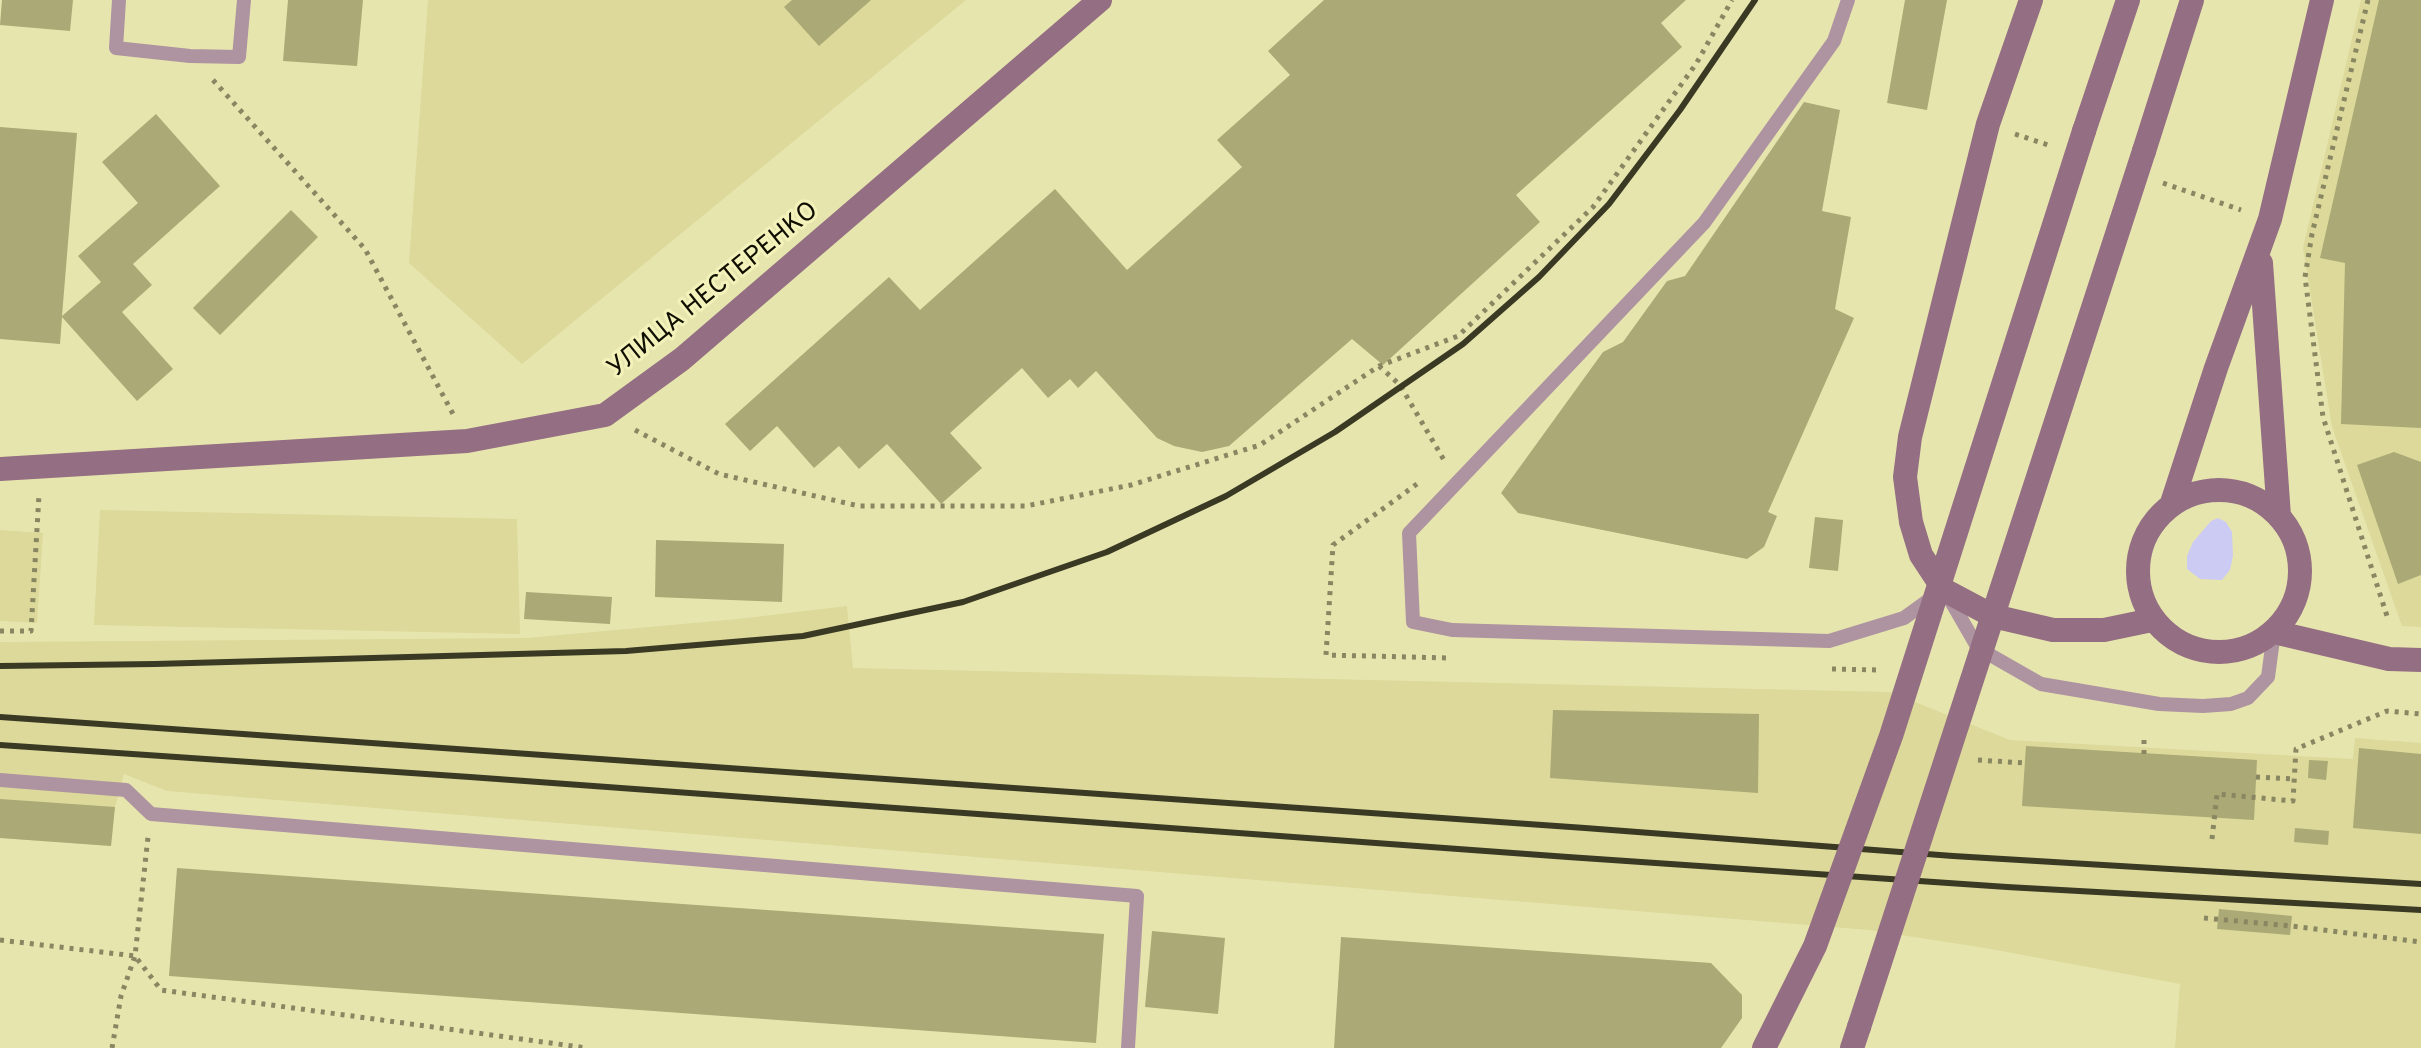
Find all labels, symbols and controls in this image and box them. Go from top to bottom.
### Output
street label: УЛИЦА НЕСТЕРЕНКО [602,197,826,385]

